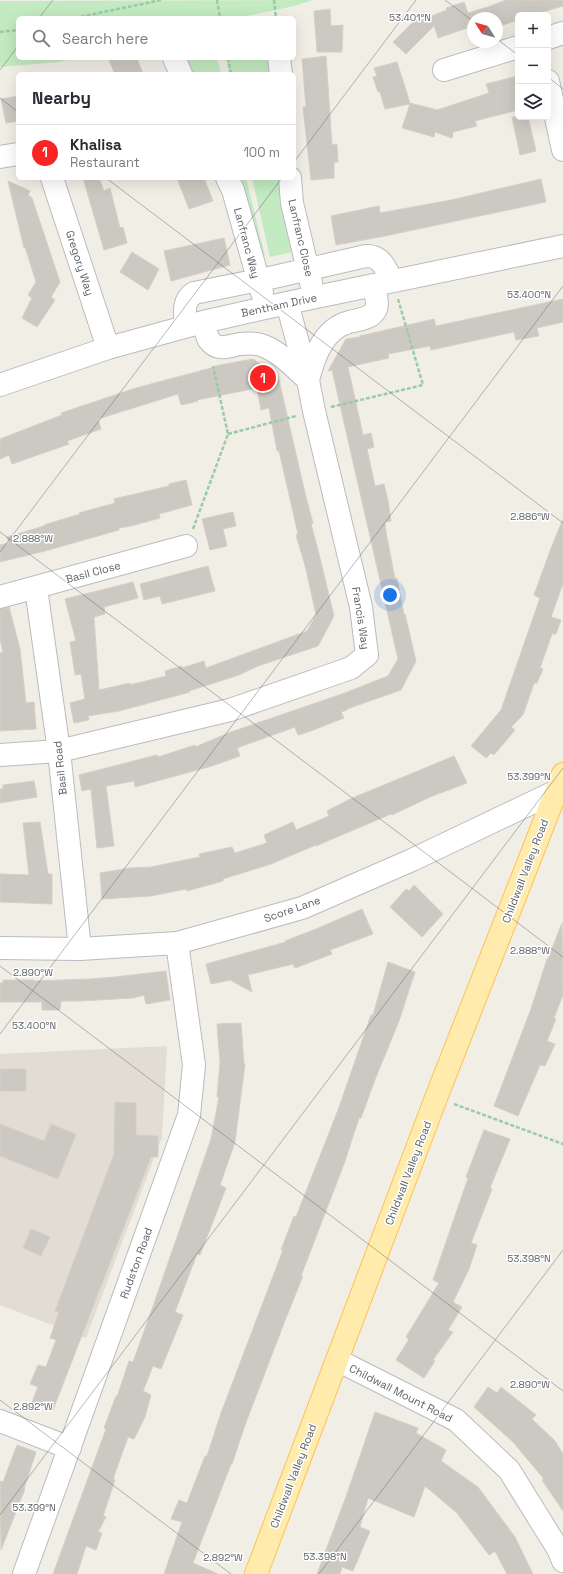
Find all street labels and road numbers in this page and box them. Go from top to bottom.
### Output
street label: Lanfranc Close [285,198,317,278]
street label: Lanfranc Way [231,206,263,280]
street label: Gregory Way [63,229,97,297]
street label: Bentham Drive [240,290,318,320]
street label: Basil Close [64,558,122,586]
street label: Francis Way [349,586,373,650]
street label: Basil Road [50,740,70,796]
street label: Childwall Valley Road [499,817,551,925]
street label: Score Lane [262,893,322,925]
street label: Childwall Valley Road [382,1119,434,1227]
street label: Rudston Road [117,1226,155,1300]
street label: Childwall Mount Road [347,1361,455,1425]
street label: Childwall Valley Road [267,1422,319,1530]

